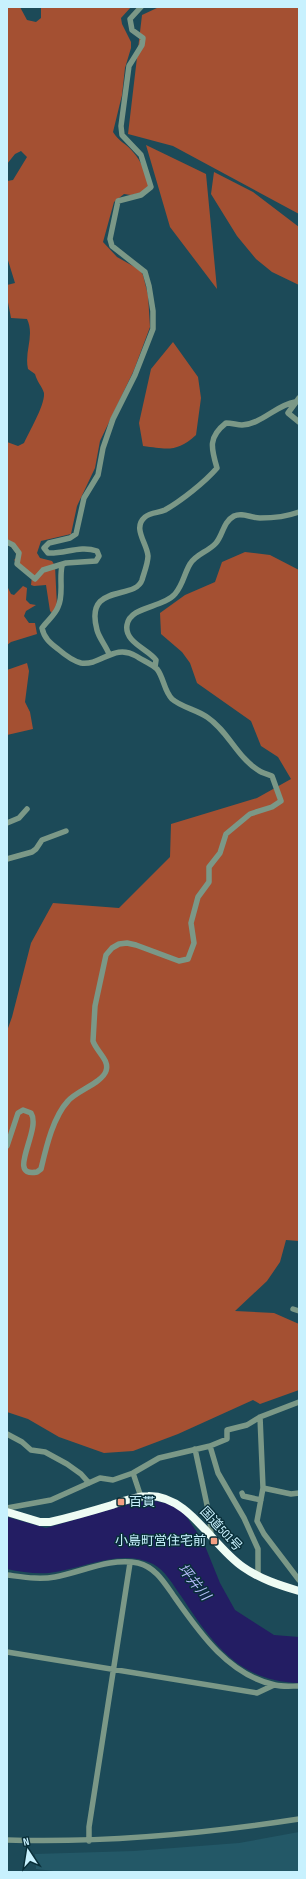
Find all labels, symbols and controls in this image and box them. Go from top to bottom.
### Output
place label: 百貫 [129,1494,155,1510]
marker: 百貫 [116,1497,126,1507]
street label: 国道501号 [197,1504,245,1554]
place label: 小島町営住宅前 [115,1533,206,1549]
marker: 小島町営住宅前 [209,1536,219,1546]
water label: 坪井川 [174,1560,215,1605]
north arrow [8,1831,48,1871]
text: N [22,1835,30,1849]

